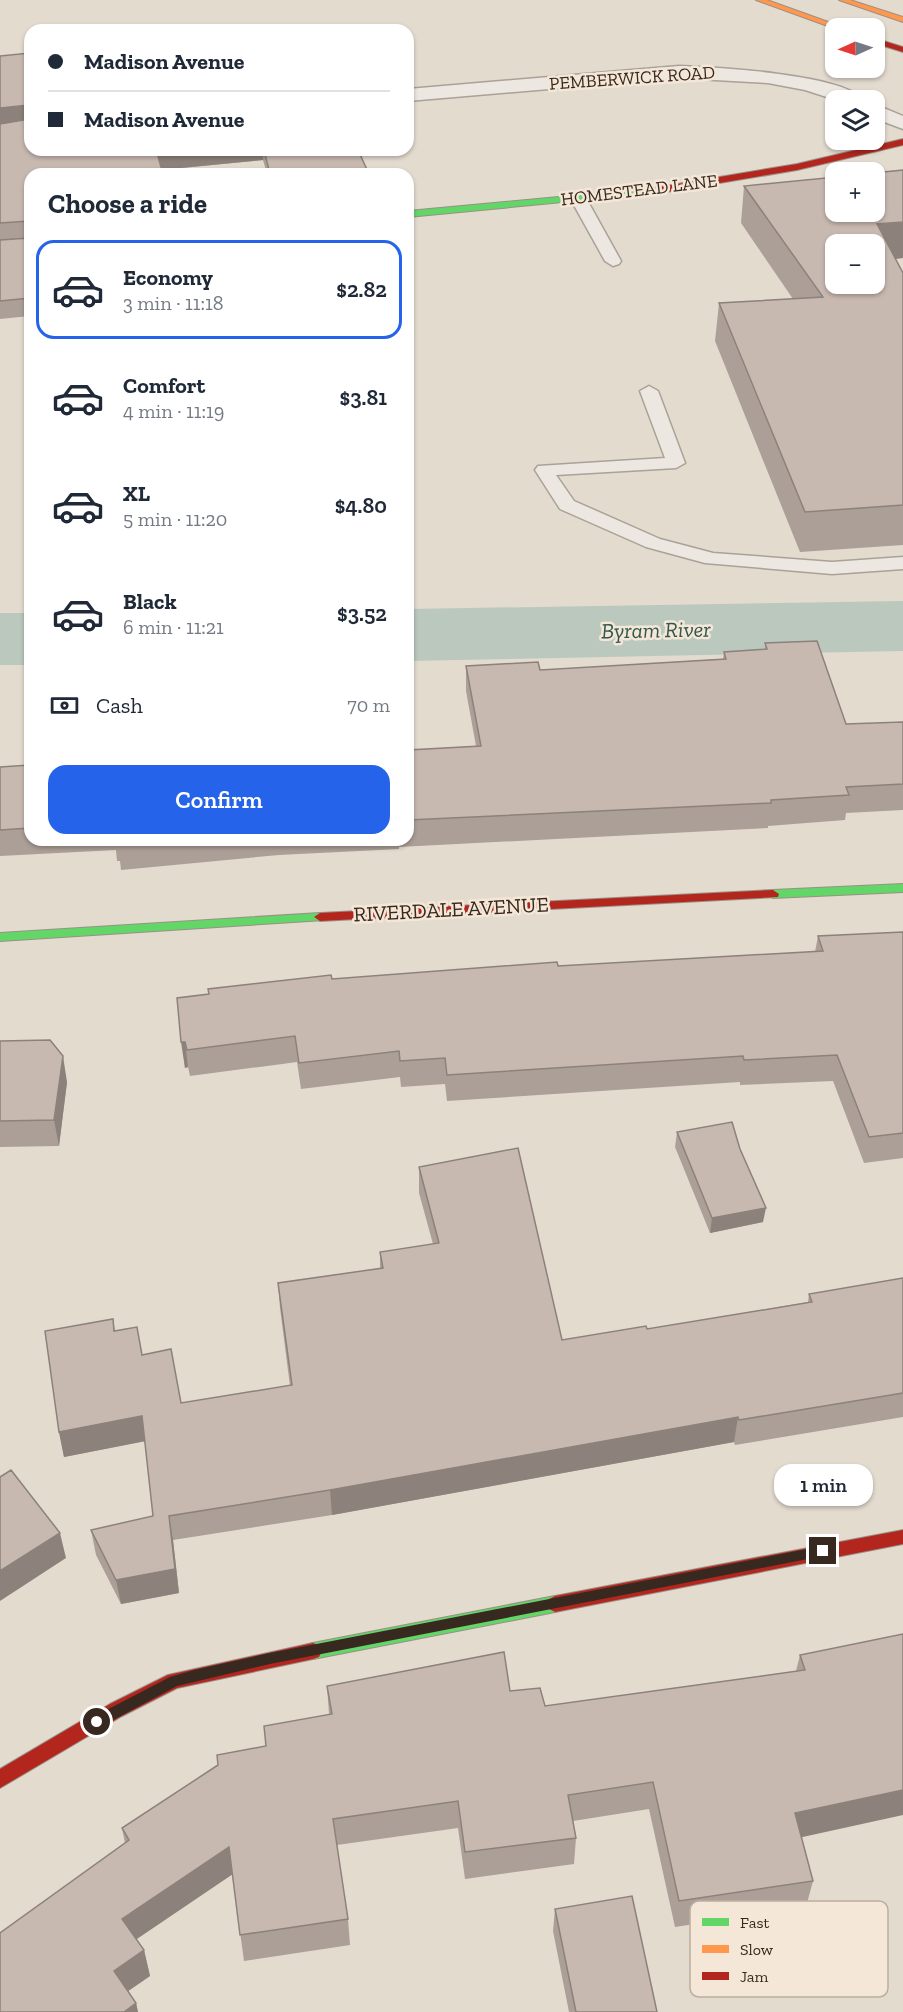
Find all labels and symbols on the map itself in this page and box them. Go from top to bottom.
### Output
north arrow [825,18,885,78]
street label: PEMBERWICK ROAD [548,61,716,95]
street label: HOMESTEAD LANE [559,169,719,211]
water label: Byram River [601,616,711,644]
street label: RIVERDALE AVENUE [353,891,549,927]
callout: 1 min [774,1464,872,1506]
route end [809,1537,836,1564]
route start [83,1708,110,1735]
legend [690,1901,888,1997]
text: Fast [740,1913,769,1932]
text: Slow [740,1940,774,1959]
text: Jam [740,1967,769,1986]

